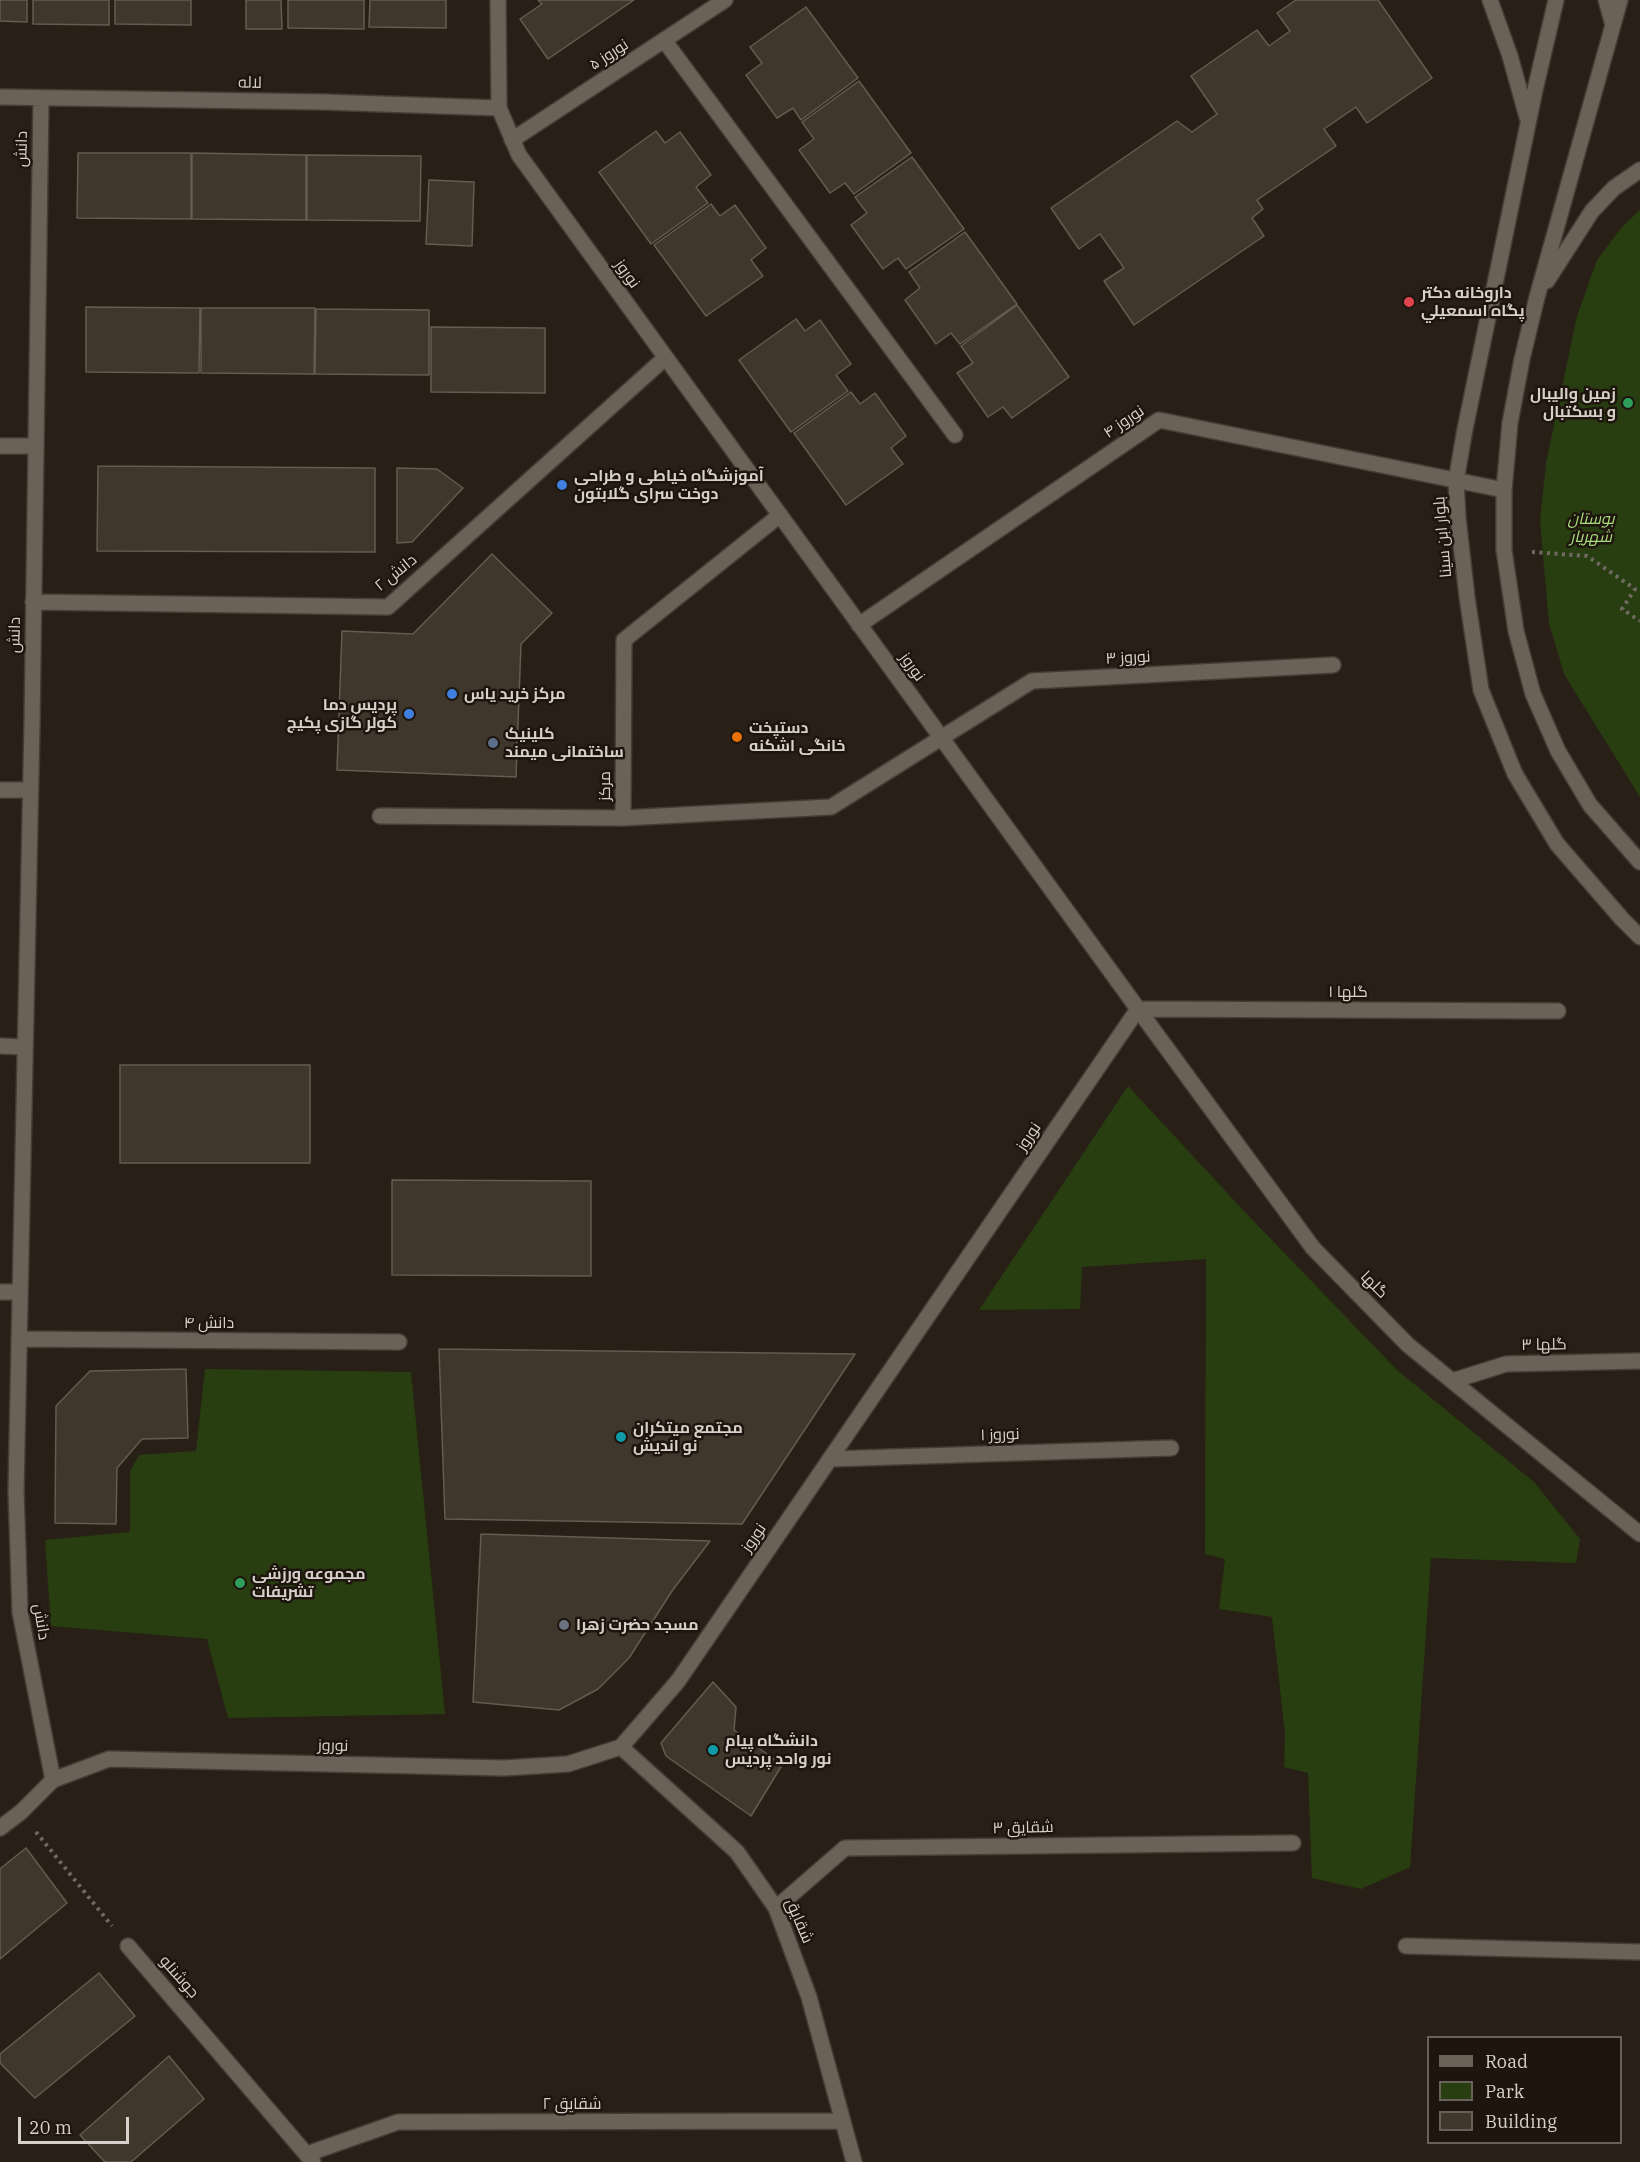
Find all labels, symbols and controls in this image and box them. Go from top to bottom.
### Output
street label: نوروز ۵ [586,35,632,75]
street label: لاله [238,73,262,93]
street label: دانش [12,131,32,167]
street label: نوروز [610,256,644,292]
place label: داروخانه دكتر پگاه اسمعيلي [1421,283,1525,321]
marker: داروخانه دكتر پگاه اسمعيلي [1402,295,1416,309]
place label: زمین والیبال و بسکتبال [1530,384,1616,422]
marker: زمین والیبال و بسکتبال [1621,396,1635,410]
street label: نوروز ۴ [1100,401,1148,443]
place label: آموزشگاه خیاطی و طراحی دوخت سرای گلابتون [574,466,764,504]
marker: آموزشگاه خیاطی و طراحی دوخت سرای گلابتون [555,478,569,492]
street label: بلوار ابن سینا [1430,496,1456,578]
park label: بوستان شهریار [1568,509,1614,547]
street label: دانش ۲ [371,550,421,596]
street label: دانش [5,617,25,653]
street label: نوروز ۳ [1105,647,1151,669]
street label: نوروز [895,649,929,685]
place label: مرکز خرید یاس [464,684,566,704]
marker: مرکز خرید یاس [445,687,459,701]
place label: پردیس دما کولر گازی پکیج [287,695,397,733]
marker: پردیس دما کولر گازی پکیج [402,707,416,721]
place label: دستپخت خانگی اشکنه [749,718,846,756]
place label: کلینیک ساختمانی میمند [505,724,624,762]
marker: دستپخت خانگی اشکنه [730,730,744,744]
marker: کلینیک ساختمانی میمند [486,736,500,750]
street label: مرکز [595,771,615,801]
street label: گلها ۱ [1328,982,1368,1002]
street label: نوروز [1012,1119,1046,1155]
street label: گلها [1356,1267,1392,1303]
street label: دانش ۴ [184,1313,234,1333]
street label: گلها ۳ [1521,1335,1567,1355]
place label: مجتمع میتکران نو اندیش [633,1418,743,1456]
street label: نوروز ۱ [980,1425,1020,1445]
marker: مجتمع میتکران نو اندیش [614,1430,628,1444]
street label: نوروز [737,1520,771,1556]
place label: مجموعه ورزشی تشریفات [252,1564,366,1602]
marker: مجموعه ورزشی تشریفات [233,1576,247,1590]
street label: دانش [29,1603,53,1641]
place label: مسجد حضرت زهرا [576,1615,699,1635]
marker: مسجد حضرت زهرا [557,1618,571,1632]
place label: دانشگاه پیام نور واحد پردیس [725,1731,831,1769]
street label: نوروز [318,1736,348,1756]
marker: دانشگاه پیام نور واحد پردیس [706,1743,720,1757]
street label: شقایق ۳ [992,1818,1054,1838]
street label: شقایق [781,1896,817,1946]
street label: جوشنلو [155,1952,203,2002]
legend [1427,2036,1622,2144]
text: Road [1485,2050,1528,2073]
text: Park [1485,2080,1524,2103]
street label: شقایق ۲ [543,2094,601,2114]
scale bar [21,2105,132,2143]
text: Building [1485,2110,1557,2133]
text: 20 m [29,2116,72,2139]

